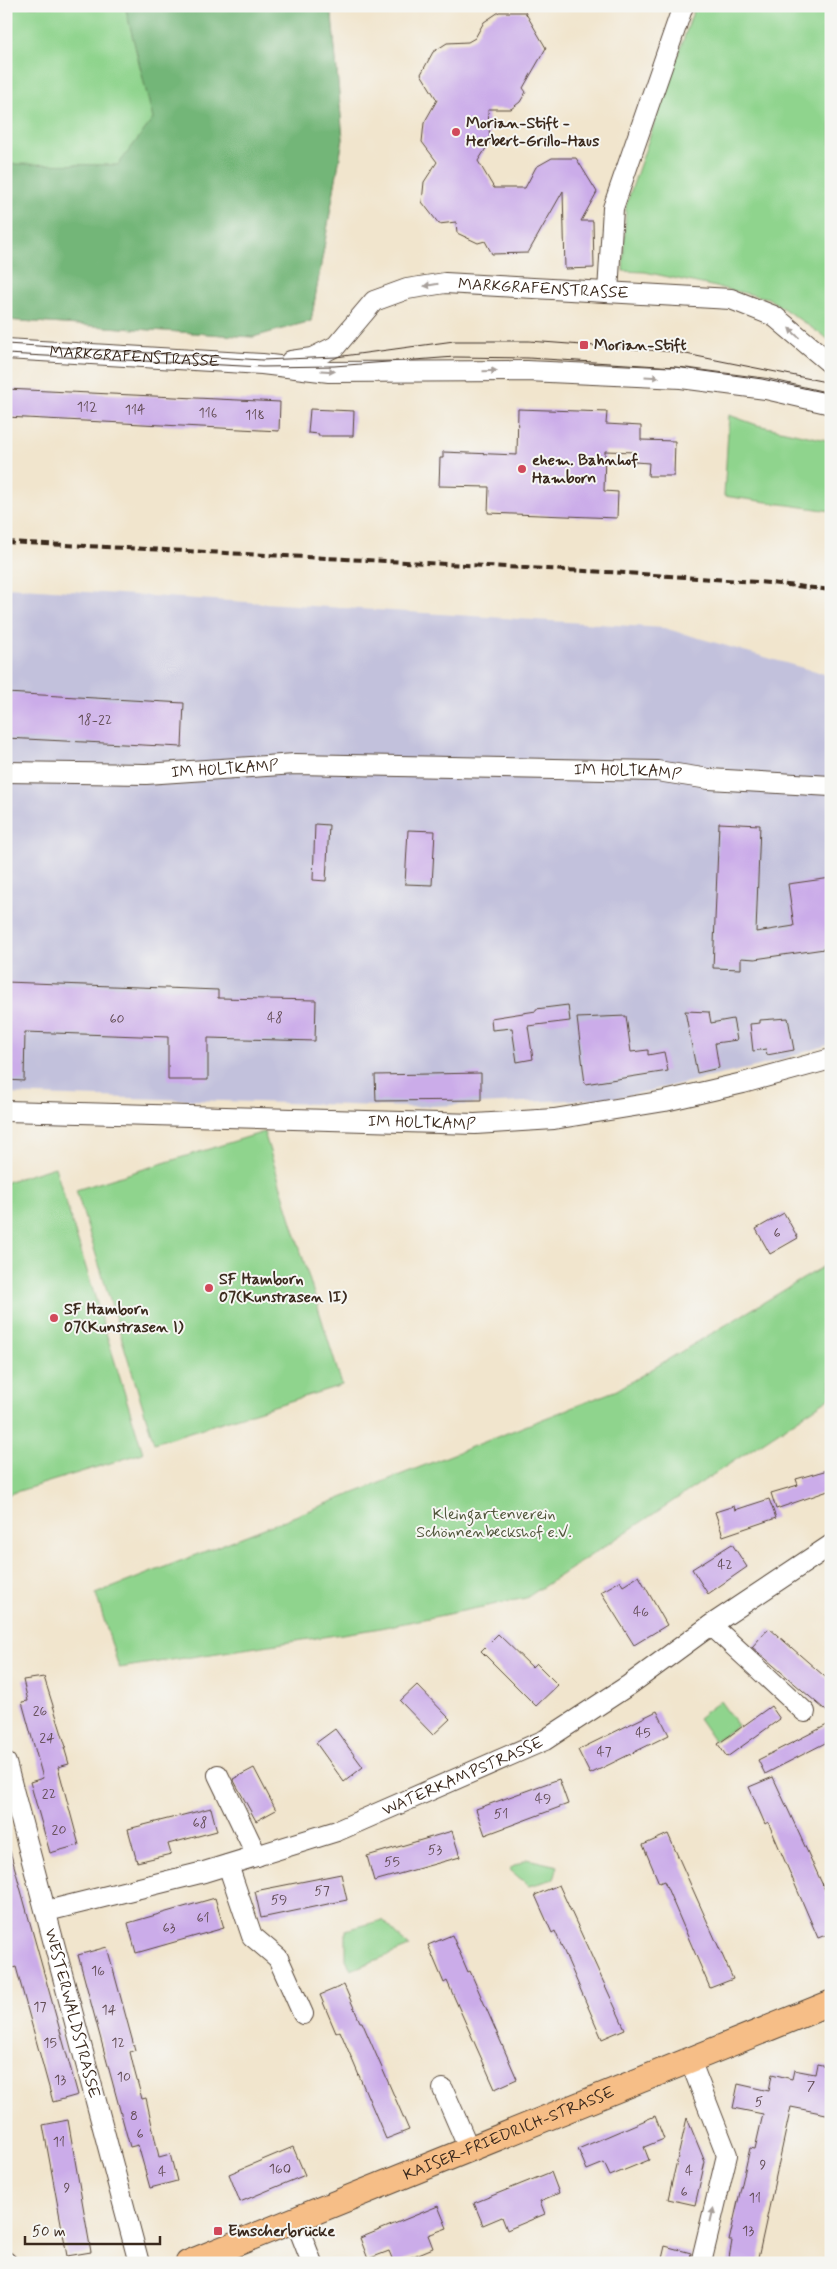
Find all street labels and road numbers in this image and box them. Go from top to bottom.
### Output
street label: MARKGRAFENSTRASSE [457,273,629,304]
street label: MARKGRAFENSTRASSE [49,341,221,372]
street label: IM HOLTKAMP [170,755,280,783]
street label: IM HOLTKAMP [574,759,683,785]
street label: IM HOLTKAMP [368,1111,476,1135]
street label: WATERKAMPSTRASSE [379,1732,546,1821]
street label: WESTERWALDSTRASSE [40,1926,105,2100]
street label: KAISER-FRIEDRICH-STRASSE [400,2081,617,2185]

